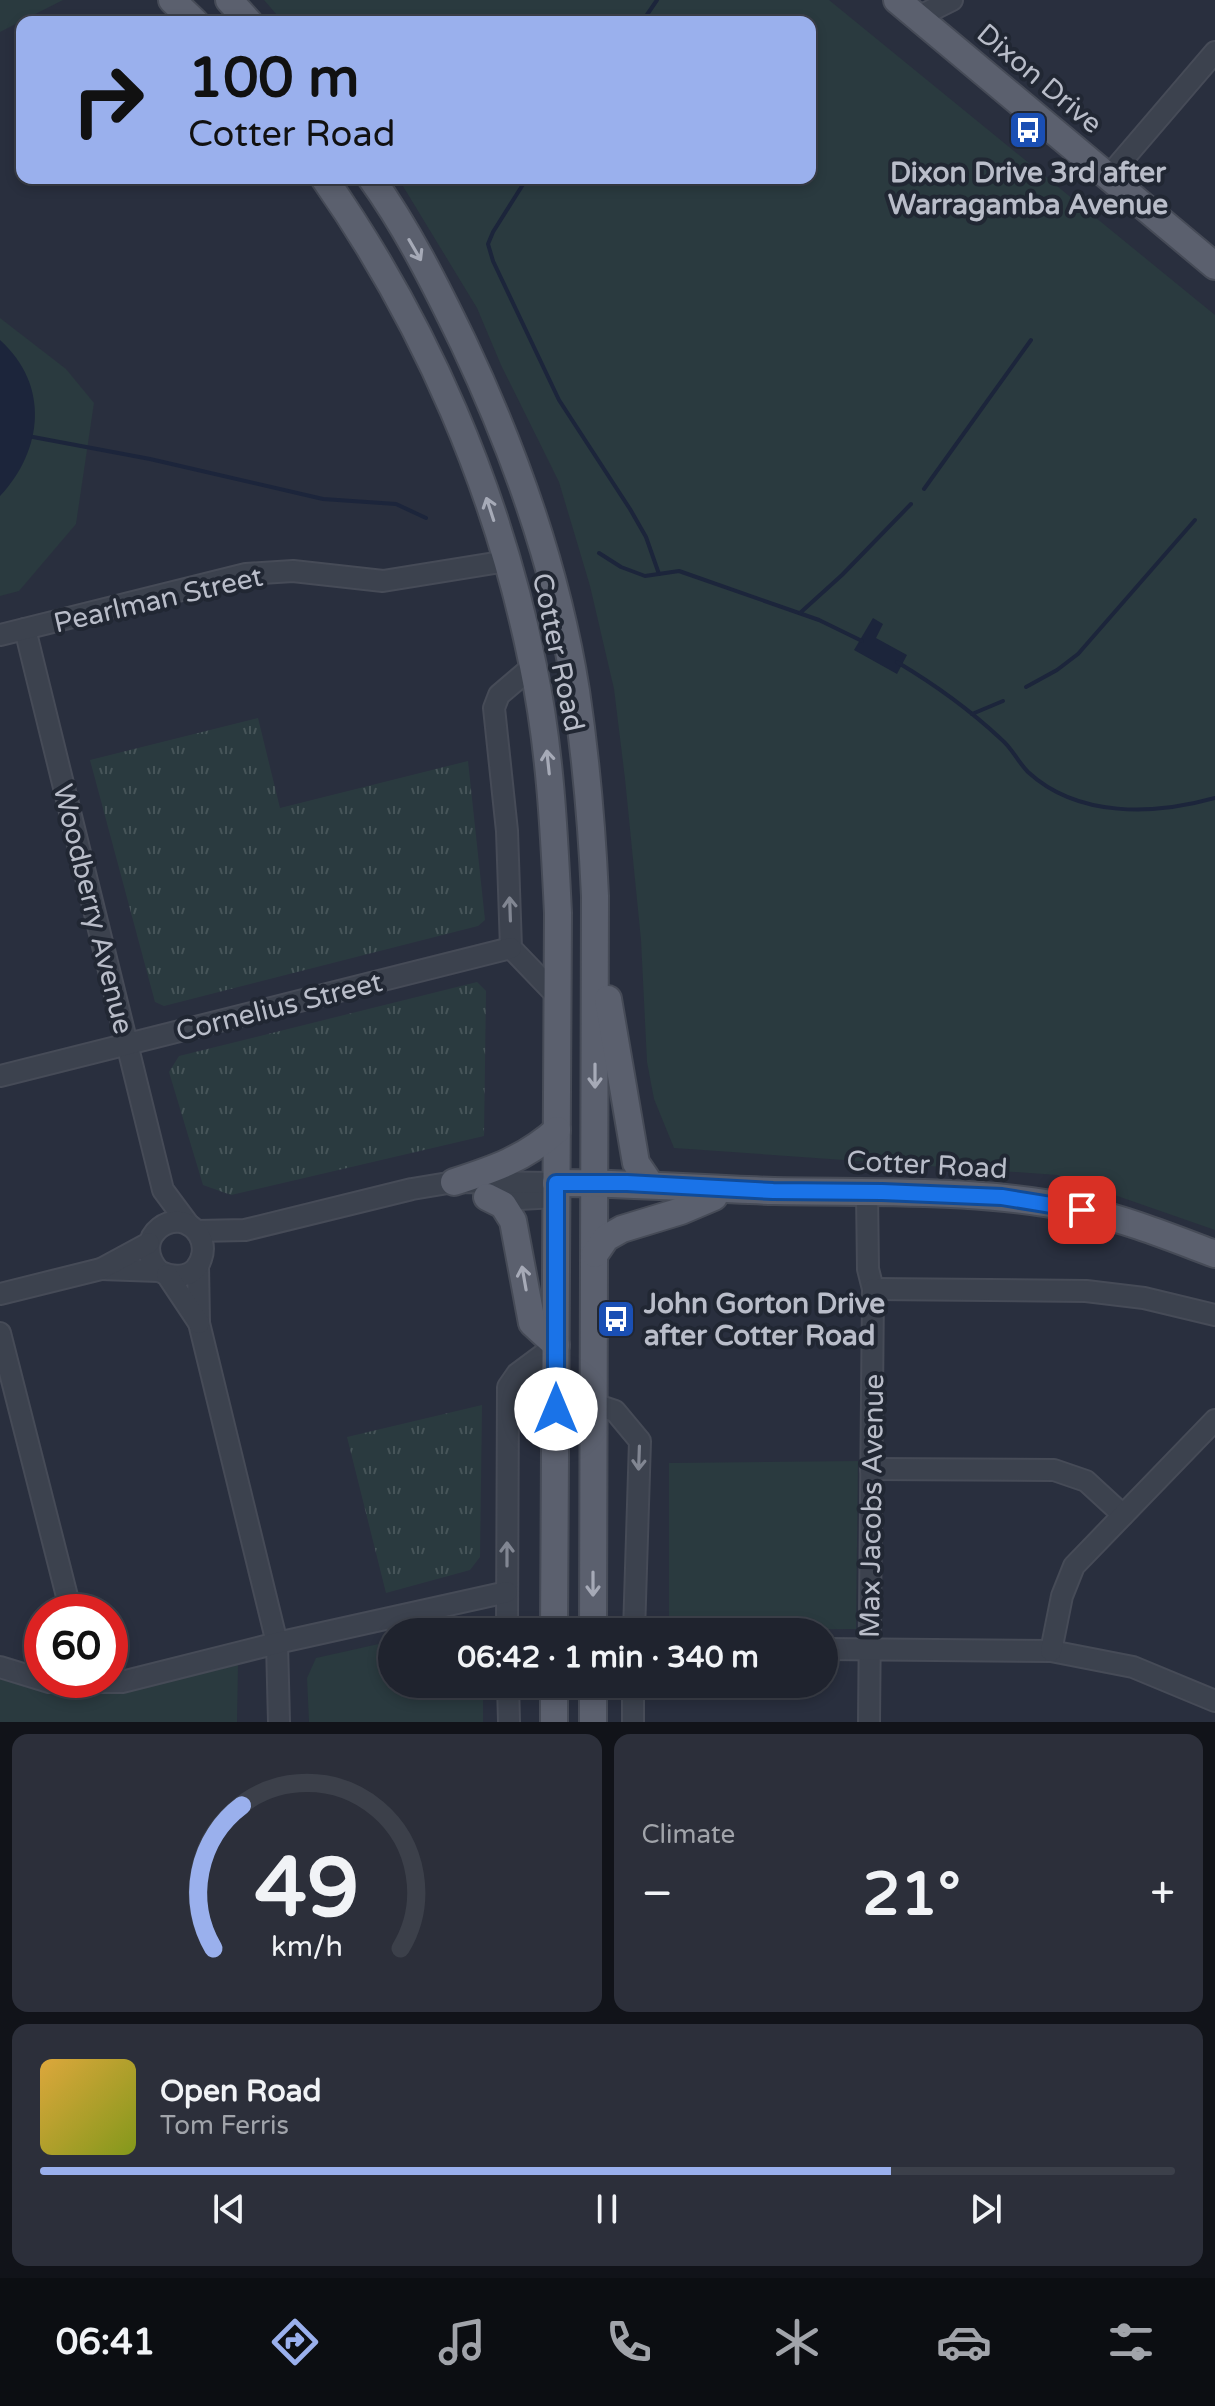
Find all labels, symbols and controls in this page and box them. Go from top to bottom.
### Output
street label: Dixon Drive [970,17,1109,141]
text: 100 m [188,45,359,112]
icon: right [56,48,160,152]
bus stop icon: Dixon Drive 3rd after Warragamba Avenue [1007,109,1049,151]
text: Cotter Road [188,113,395,156]
place label: Dixon Drive 3rd after Warragamba Avenue [888,156,1168,222]
one-way arrow [407,238,423,261]
one-way arrow [482,496,497,521]
street label: Pearlman Street [50,559,266,641]
street label: Cotter Road [525,570,591,735]
one-way arrow [540,749,555,776]
street label: Woodberry Avenue [46,781,141,1038]
one-way arrow [502,896,517,923]
street label: Cornelius Street [173,965,386,1049]
one-way arrow [588,1062,603,1089]
street label: Cotter Road [845,1144,1008,1186]
pin [1048,1176,1116,1244]
icon: arrive [1060,1188,1104,1232]
one-way arrow [516,1266,531,1291]
place label: John Gorton Drive after Cotter Road [643,1287,885,1353]
bus stop icon: John Gorton Drive after Cotter Road [595,1298,637,1340]
position arrow [514,1367,598,1451]
street label: Max Jacobs Avenue [853,1374,891,1639]
one-way arrow [632,1444,647,1471]
one-way arrow [499,1541,515,1568]
one-way arrow [585,1570,601,1597]
speed limit sign: 60 [24,1594,128,1698]
text: 06:42 · 1 min · 340 m [457,1639,759,1676]
text: Climate [642,1819,735,1850]
text: 49 [255,1839,359,1939]
text: 21° [863,1859,961,1931]
text: − [642,1868,673,1921]
text: + [1150,1868,1175,1921]
text: km/h [271,1930,343,1964]
text: Open Road [160,2073,321,2110]
text: Tom Ferris [160,2110,289,2141]
icon: previous [207,2187,251,2231]
icon: pause [585,2187,629,2231]
icon: next [964,2187,1008,2231]
icon: directions [267,2314,323,2370]
icon: music [434,2314,490,2370]
icon: phone [601,2314,657,2370]
icon: climate [769,2314,825,2370]
icon: car [936,2314,992,2370]
icon: filters [1103,2314,1159,2370]
text: 06:41 [56,2321,155,2364]

